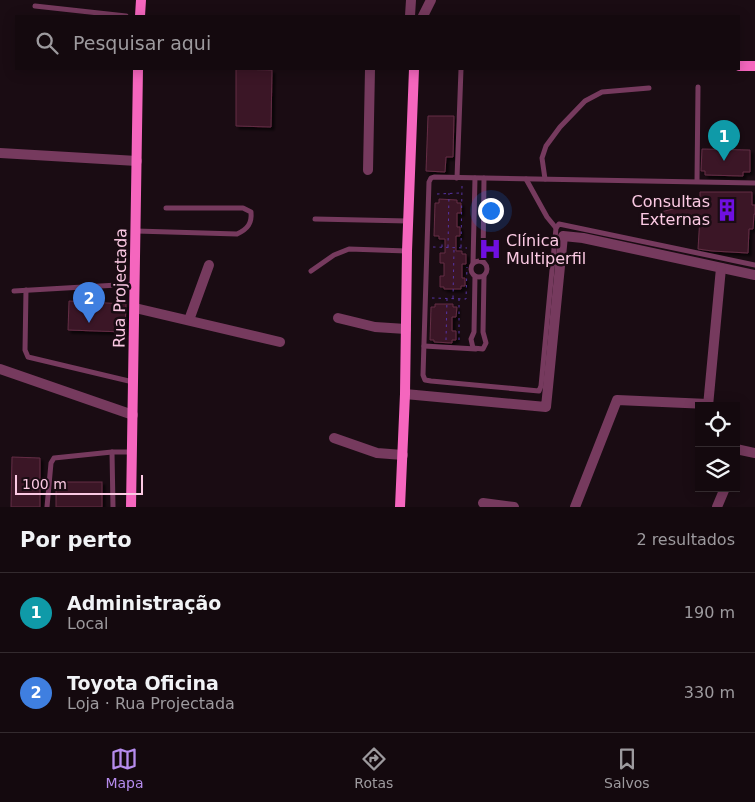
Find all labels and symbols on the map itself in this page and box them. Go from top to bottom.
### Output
pin: 1 [708,120,740,161]
place label: Consultas Externas [632,192,710,229]
building icon: Consultas Externas [714,197,740,223]
your location [478,198,504,224]
street label: Rua Projectada [109,228,131,348]
place label: Clínica Multiperfil [506,231,586,268]
hospital icon: Clínica Multiperfil [477,236,503,262]
pin: 2 [73,282,105,323]
scale bar [15,472,142,495]

